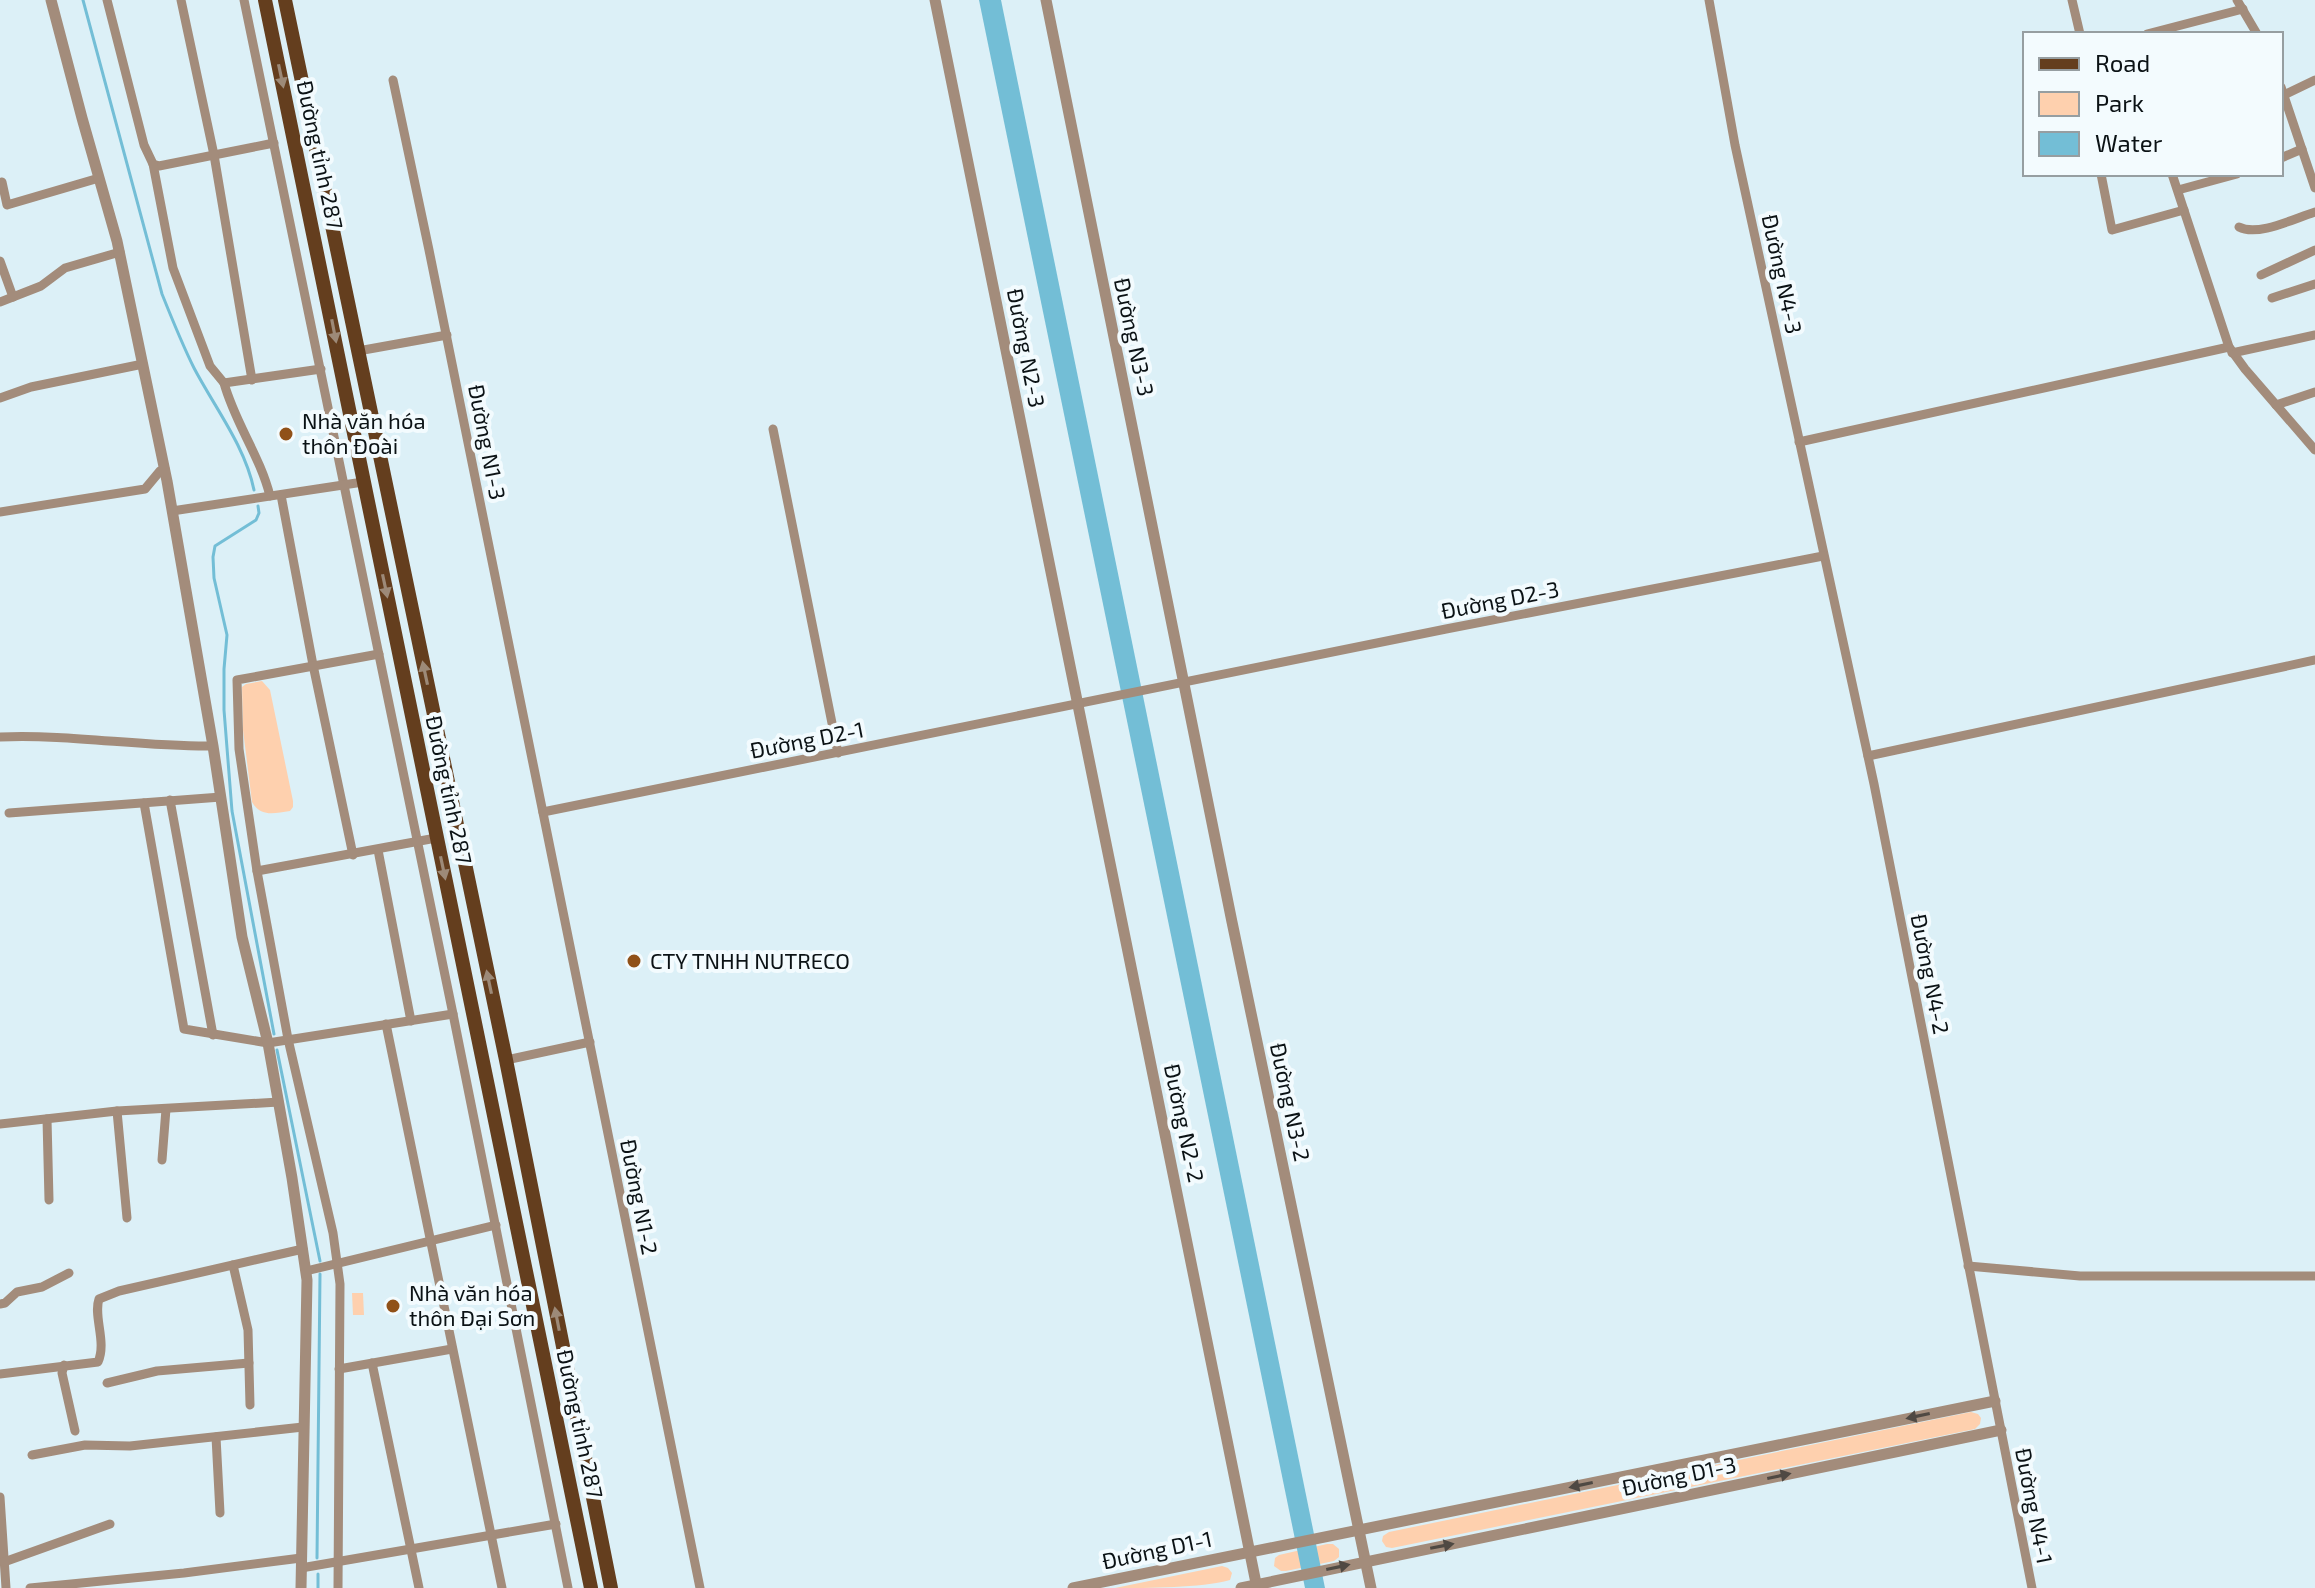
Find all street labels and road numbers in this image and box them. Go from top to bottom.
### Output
street label: Đường tỉnh 287 [293,78,349,232]
street label: Đường N4-3 [1758,212,1808,336]
street label: Đường N3-3 [1110,275,1160,398]
street label: Đường N2-3 [1003,286,1051,409]
street label: Đường N1-3 [464,382,512,502]
street label: Đường D2-3 [1439,575,1561,623]
street label: Đường tỉnh 287 [422,713,478,867]
street label: Đường D2-1 [748,715,866,763]
street label: Đường N4-2 [1907,912,1955,1036]
street label: Đường N3-2 [1266,1040,1316,1163]
street label: Đường N2-2 [1160,1061,1210,1185]
street label: Đường N1-2 [616,1137,664,1257]
street label: Đường tỉnh 287 [553,1347,609,1501]
street label: Đường N4-1 [2011,1446,2059,1566]
street label: Đường D1-3 [1619,1450,1738,1500]
street label: Đường D1-1 [1099,1525,1214,1573]

